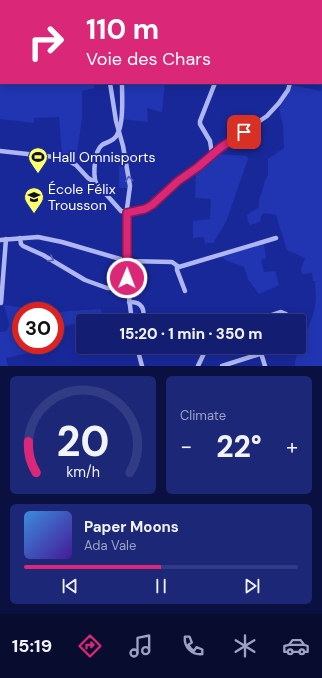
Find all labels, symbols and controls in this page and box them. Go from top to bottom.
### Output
text: 110 m [86,11,159,48]
icon: right [20,16,72,68]
text: Voie des Chars [86,47,211,71]
pin [227,115,261,149]
icon: arrive [233,121,255,143]
sports icon: Hall Omnisports [27,146,49,174]
place label: Hall Omnisports [52,148,156,166]
one-way arrow [125,176,134,182]
place label: École Félix Trousson [48,180,116,214]
school or university icon: École Félix Trousson [23,186,45,214]
one-way arrow [47,255,54,262]
position arrow [106,257,148,299]
speed limit sign: 30 [12,302,64,354]
text: 15:20 · 1 min · 350 m [120,324,263,344]
text: Climate [180,407,226,424]
text: 20 [56,415,110,469]
text: 22° [216,427,262,466]
text: − [180,432,192,461]
text: + [286,432,298,461]
text: km/h [66,463,100,481]
text: Paper Moons [84,517,179,537]
text: Ada Vale [84,537,136,554]
icon: previous [59,575,81,597]
icon: pause [150,575,172,597]
icon: next [241,575,263,597]
icon: directions [76,632,104,660]
icon: music [127,632,155,660]
icon: phone [179,632,207,660]
icon: climate [231,632,259,660]
icon: car [282,632,310,660]
text: 15:19 [12,634,52,658]

